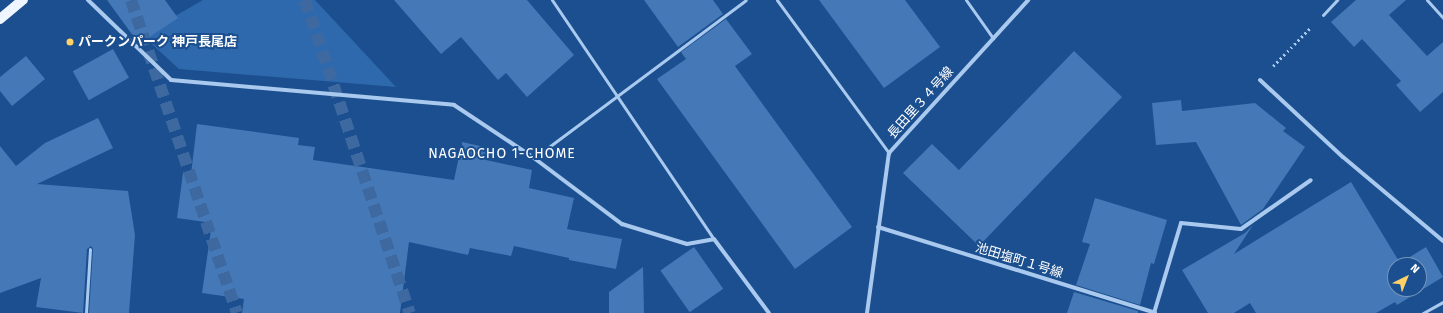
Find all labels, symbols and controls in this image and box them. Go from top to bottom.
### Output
place label: パークンパーク 神戸長尾店 [78,34,237,50]
marker: パークンパーク 神戸長尾店 [65,37,75,47]
street label: 長田里３４号線 [885,64,957,142]
district label: NAGAOCHO 1-CHOME [428,146,576,162]
street label: 池田塩町１号線 [973,240,1065,282]
north arrow [1387,257,1427,297]
text: N [1408,261,1422,276]

